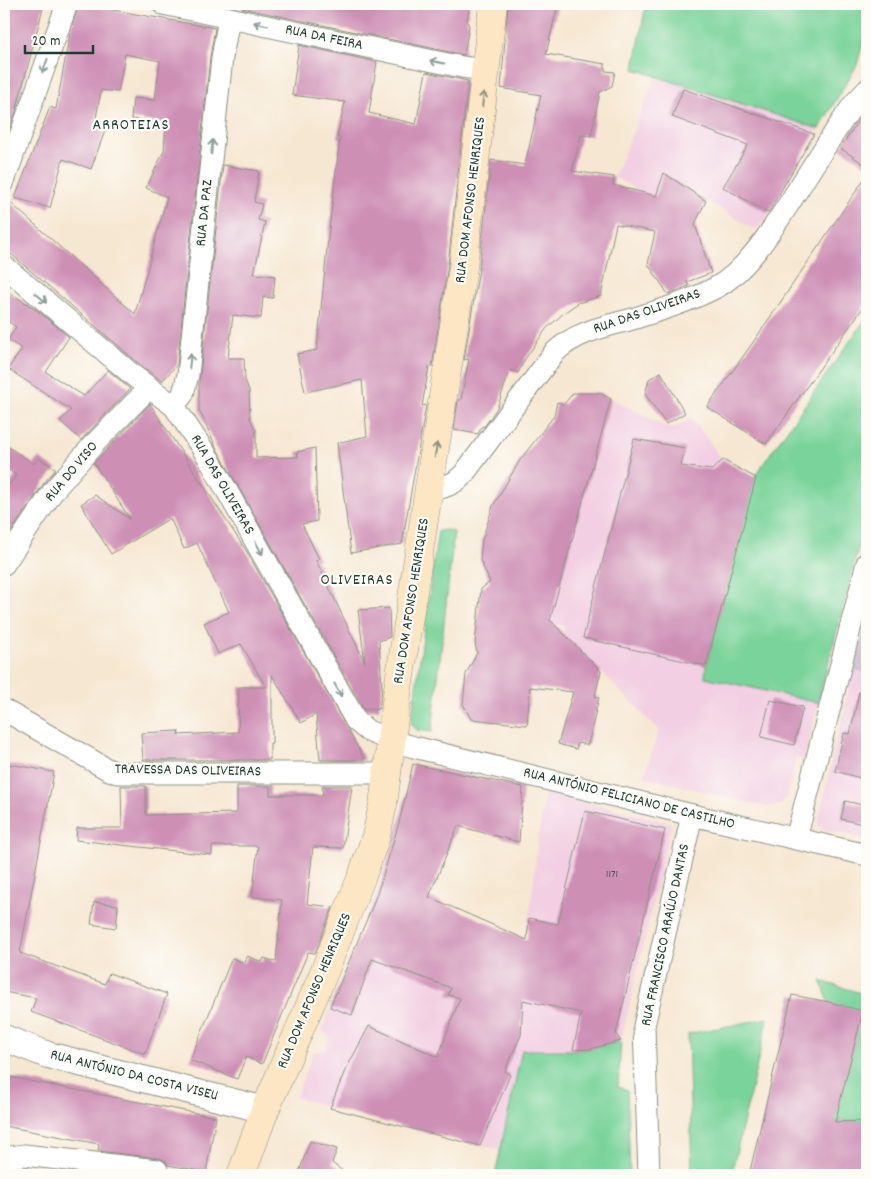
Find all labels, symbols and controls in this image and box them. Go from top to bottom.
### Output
one-way arrow [254,19,270,29]
street label: RUA DA FEIRA [283,19,365,57]
scale bar [25,22,92,54]
text: 20 m [32,31,60,53]
one-way arrow [430,56,446,66]
one-way arrow [40,58,49,73]
one-way arrow [478,91,488,107]
district label: ARROTEIAS [93,114,169,137]
street label: RUA DOM AFONSO HENRIQUES [450,116,492,284]
one-way arrow [207,139,217,155]
street label: RUA DA PAZ [191,178,219,248]
street label: RUA DAS OLIVEIRAS [590,283,704,341]
one-way arrow [34,292,47,303]
one-way arrow [185,353,195,369]
street label: RUA DAS OLIVEIRAS [184,431,260,539]
street label: RUA DO VISO [40,437,104,507]
one-way arrow [431,443,441,459]
street label: RUA DOM AFONSO HENRIQUES [388,517,436,685]
one-way arrow [254,541,264,556]
district label: OLIVEIRAS [320,569,394,592]
one-way arrow [334,682,343,697]
street label: TRAVESSA DAS OLIVEIRAS [115,759,261,783]
street label: RUA ANTÓNIO FELICIANO DE CASTILHO [521,762,737,836]
street label: RUA FRANCISCO ARAÚJO DANTAS [636,842,696,1028]
house number: 1171 [606,866,618,883]
street label: RUA DOM AFONSO HENRIQUES [272,910,358,1072]
street label: RUA ANTÓNIO DA COSTA VISEU [48,1045,220,1107]

